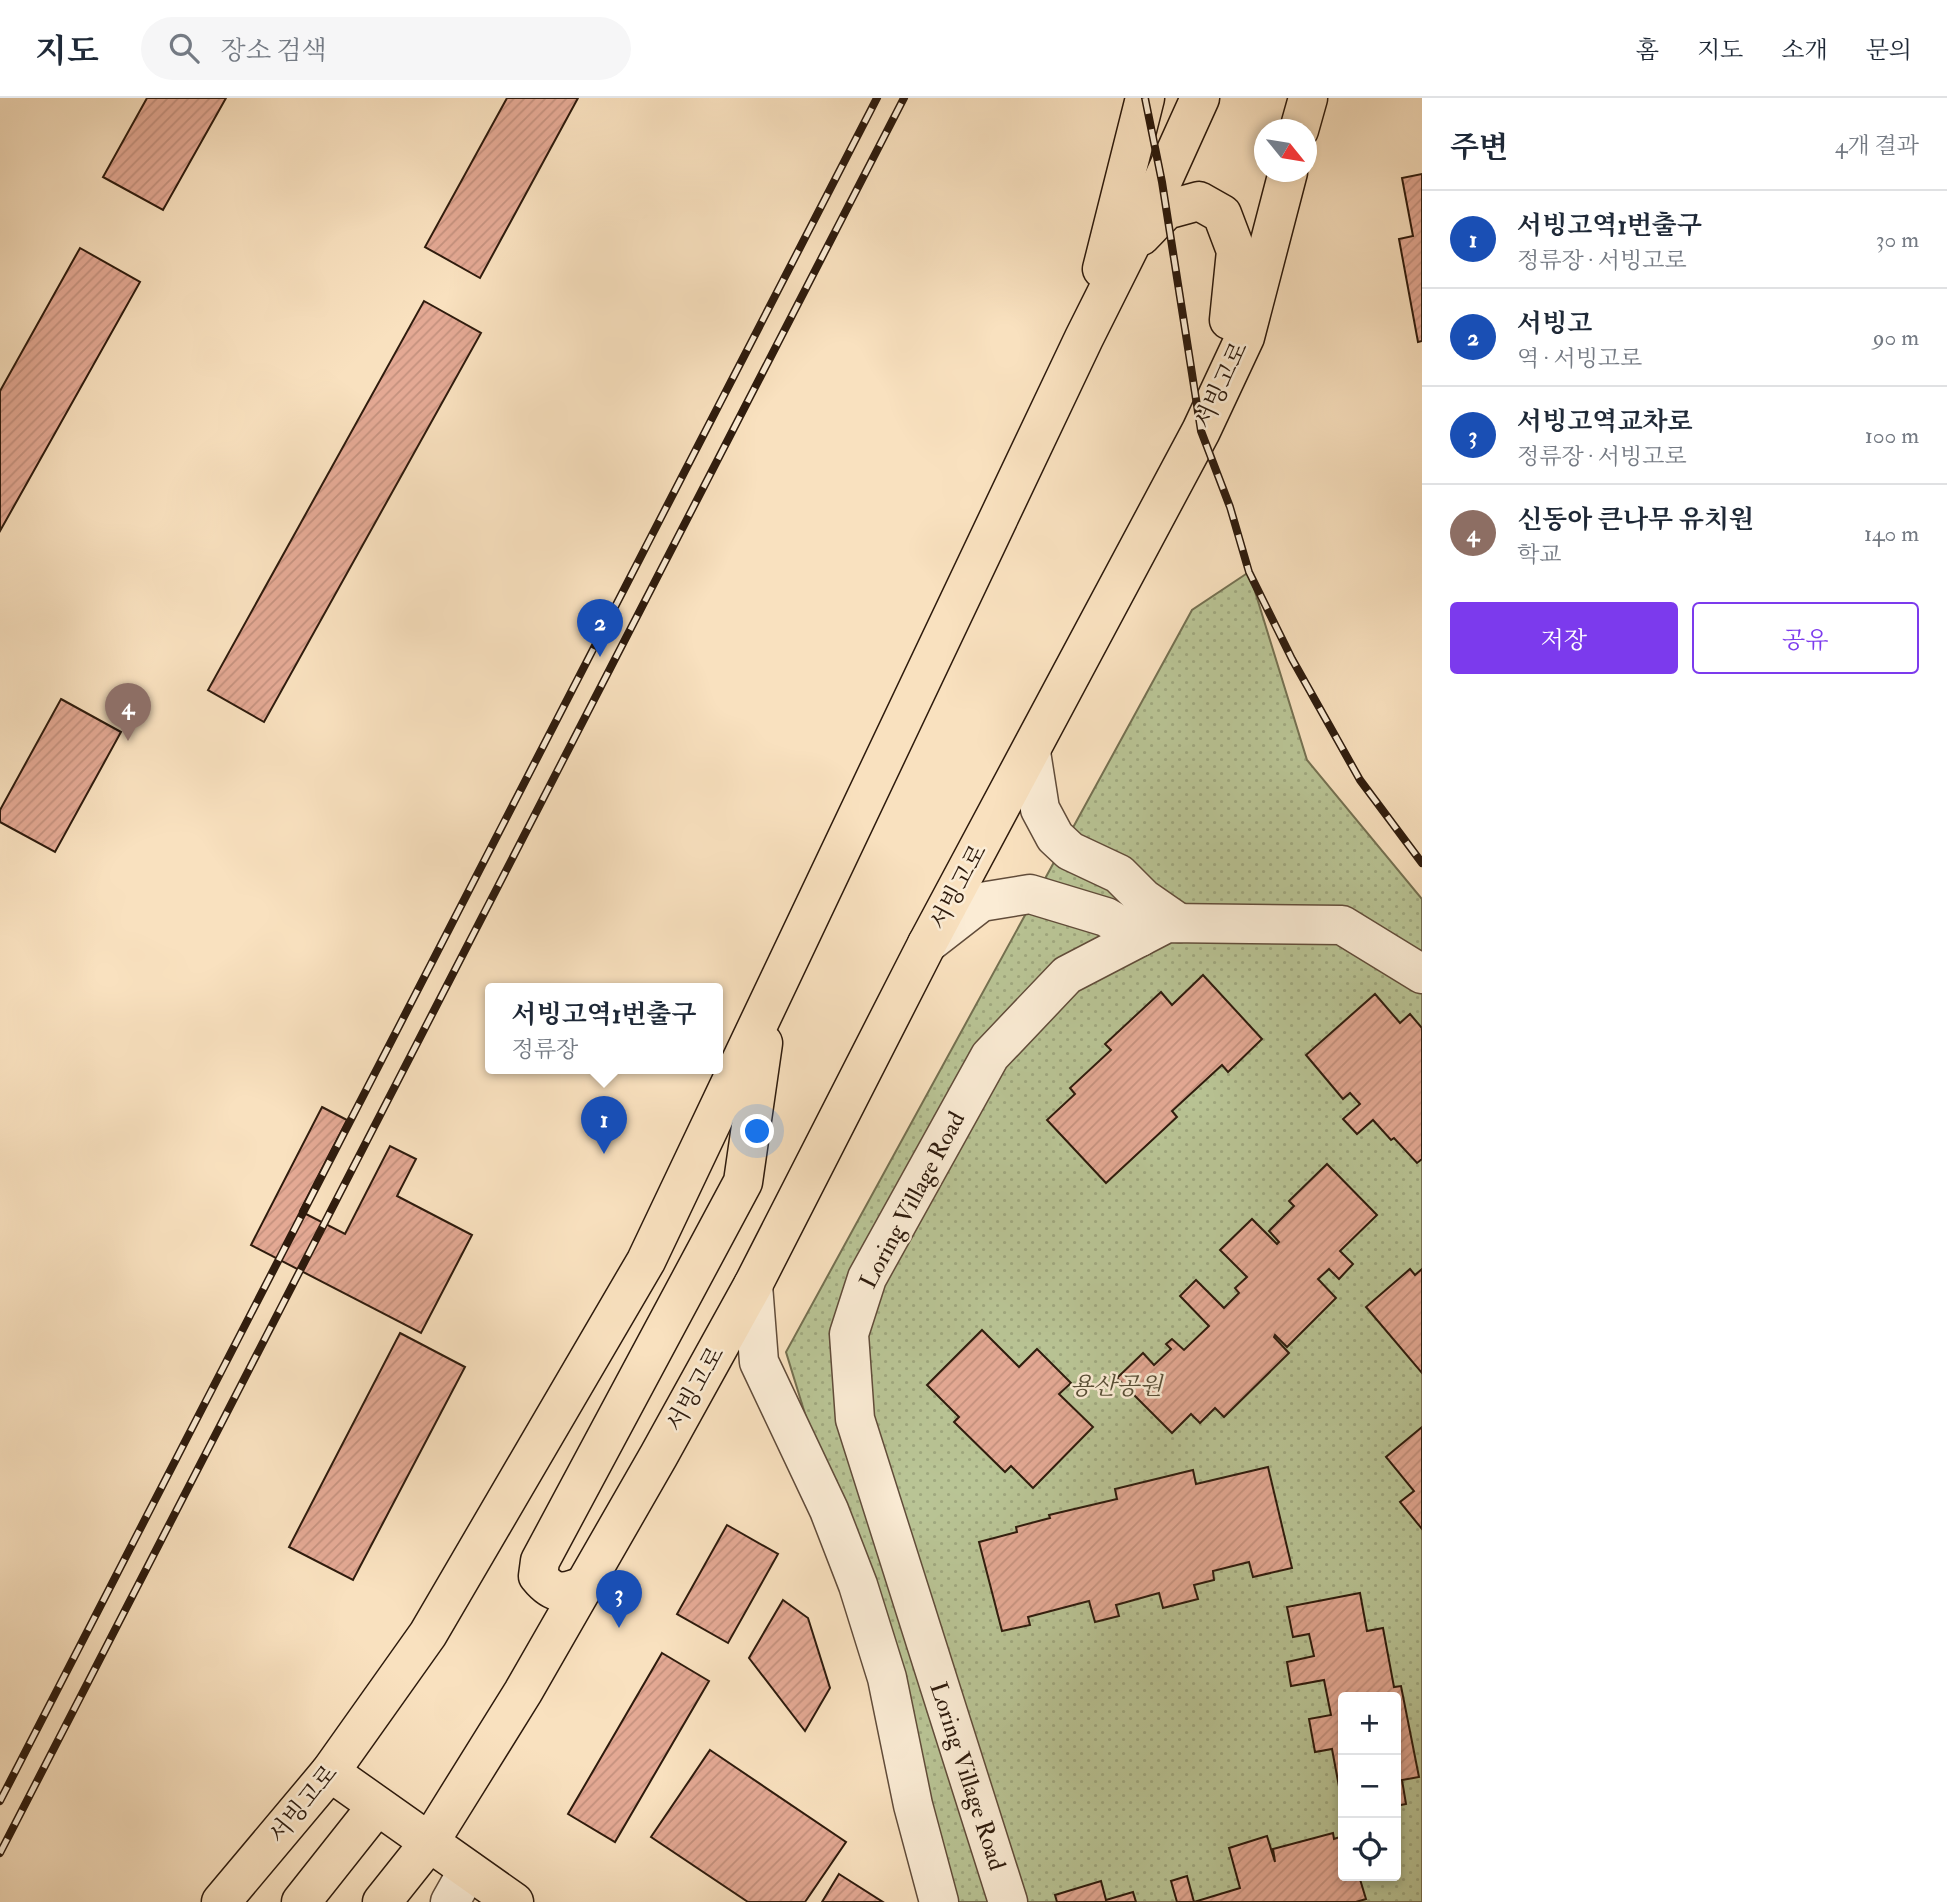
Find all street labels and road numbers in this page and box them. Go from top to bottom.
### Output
street label: 서빙고로 [1188,337,1255,434]
street label: 서빙고로 [923,839,994,935]
street label: Loring Village Road [853,1106,972,1294]
street label: 서빙고로 [659,1341,731,1437]
street label: Loring Village Road [922,1678,1013,1874]
street label: 서빙고로 [262,1759,345,1850]

